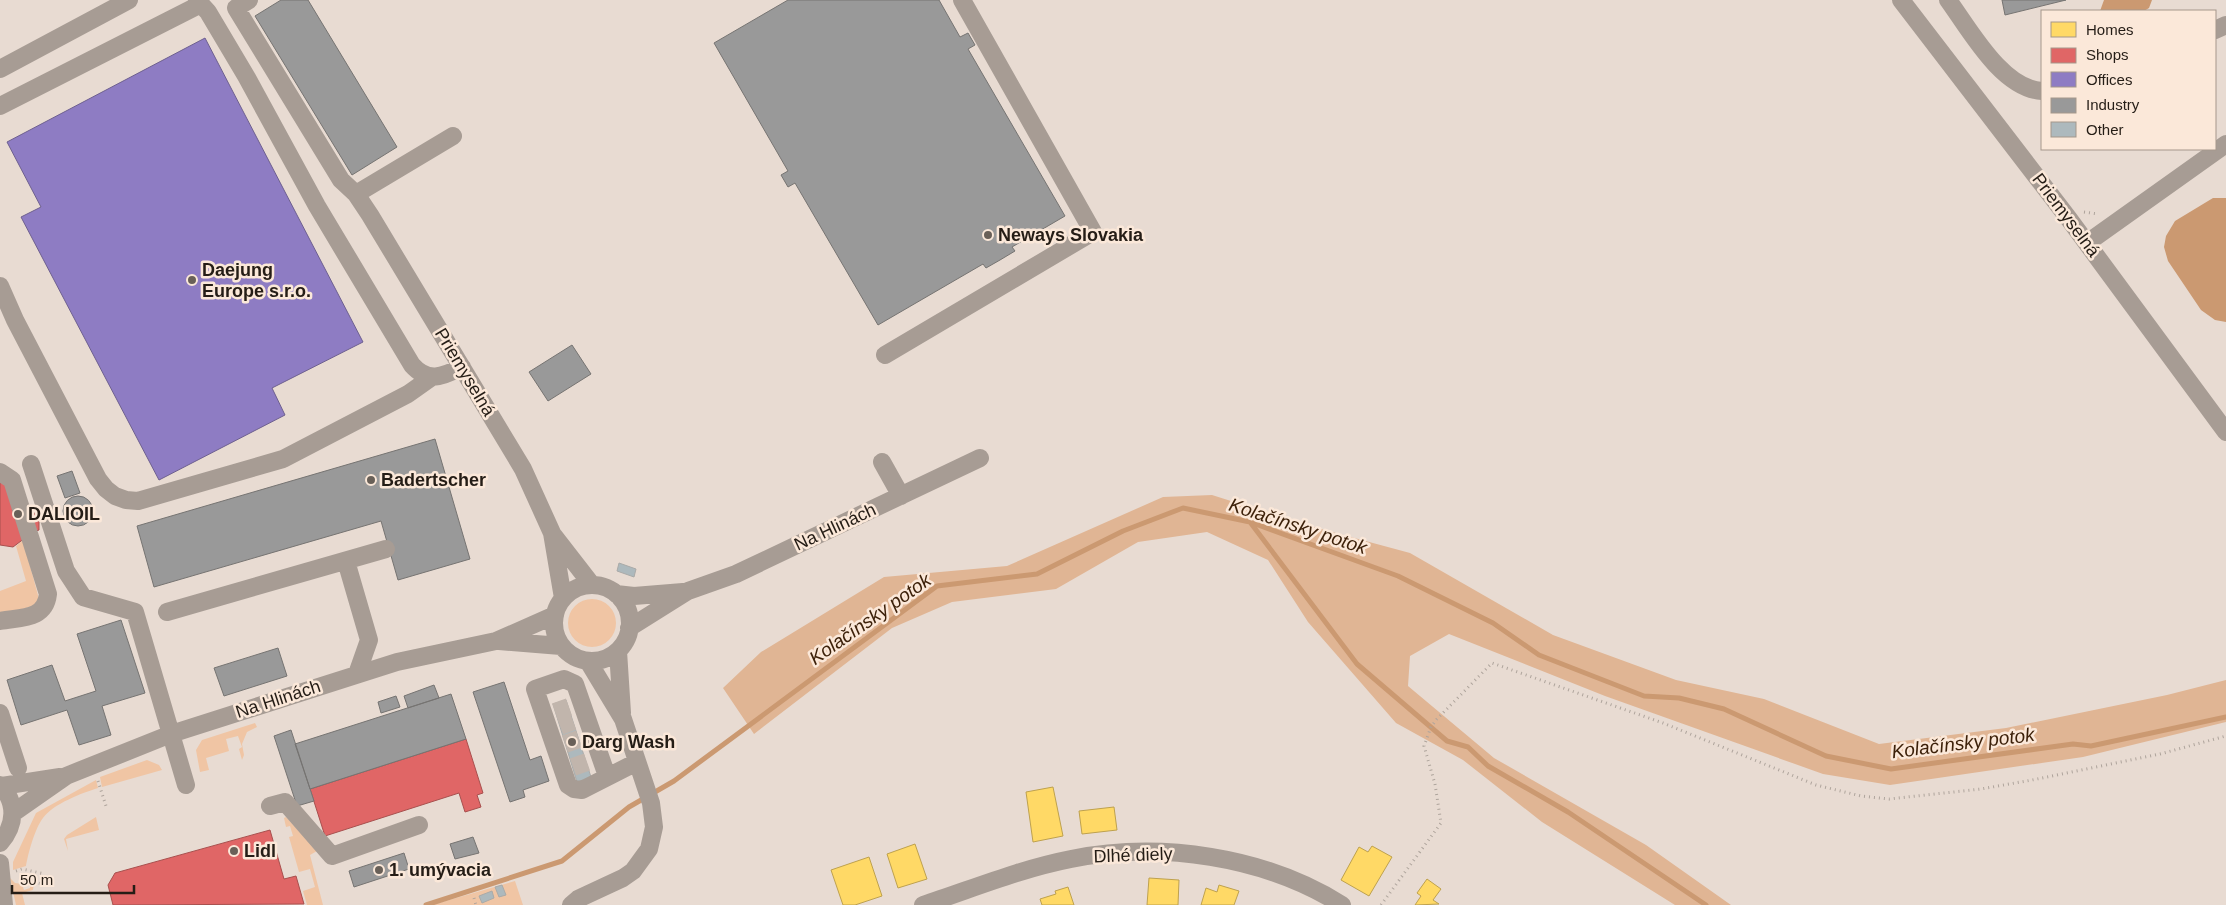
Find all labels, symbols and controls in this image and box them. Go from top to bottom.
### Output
legend [2041,10,2216,150]
text: Homes [2086,21,2134,38]
text: Shops [2086,46,2129,63]
text: Offices [2086,71,2132,88]
text: Industry [2086,96,2140,113]
text: Other [2086,121,2124,138]
street label: Priemyselná [2028,169,2104,261]
place label: Neways Slovakia [998,225,1144,245]
marker: Neways Slovakia [982,229,994,241]
place label: Daejung Europe s.r.o. [202,260,311,301]
marker: Daejung Europe s.r.o. [186,274,198,286]
street label: Priemyselná [431,324,500,420]
place label: Badertscher [381,470,486,490]
marker: Badertscher [365,474,377,486]
water label: Kolačínsky potok [1226,494,1371,559]
street label: Na Hlinách [791,499,879,555]
place label: DALIOIL [28,504,100,524]
marker: DALIOIL [12,508,24,520]
water label: Kolačínsky potok [805,568,936,669]
street label: Na Hlinách [233,676,323,722]
water label: Kolačínsky potok [1890,724,2037,762]
place label: Darg Wash [582,732,675,752]
marker: Darg Wash [566,736,578,748]
place label: Lidl [244,841,276,861]
street label: Dlhé diely [1093,844,1173,866]
marker: Lidl [228,845,240,857]
place label: 1. umývacia [389,860,492,880]
scale bar [12,862,135,894]
marker: 1. umývacia [373,864,385,876]
text: 50 m [20,871,53,888]

